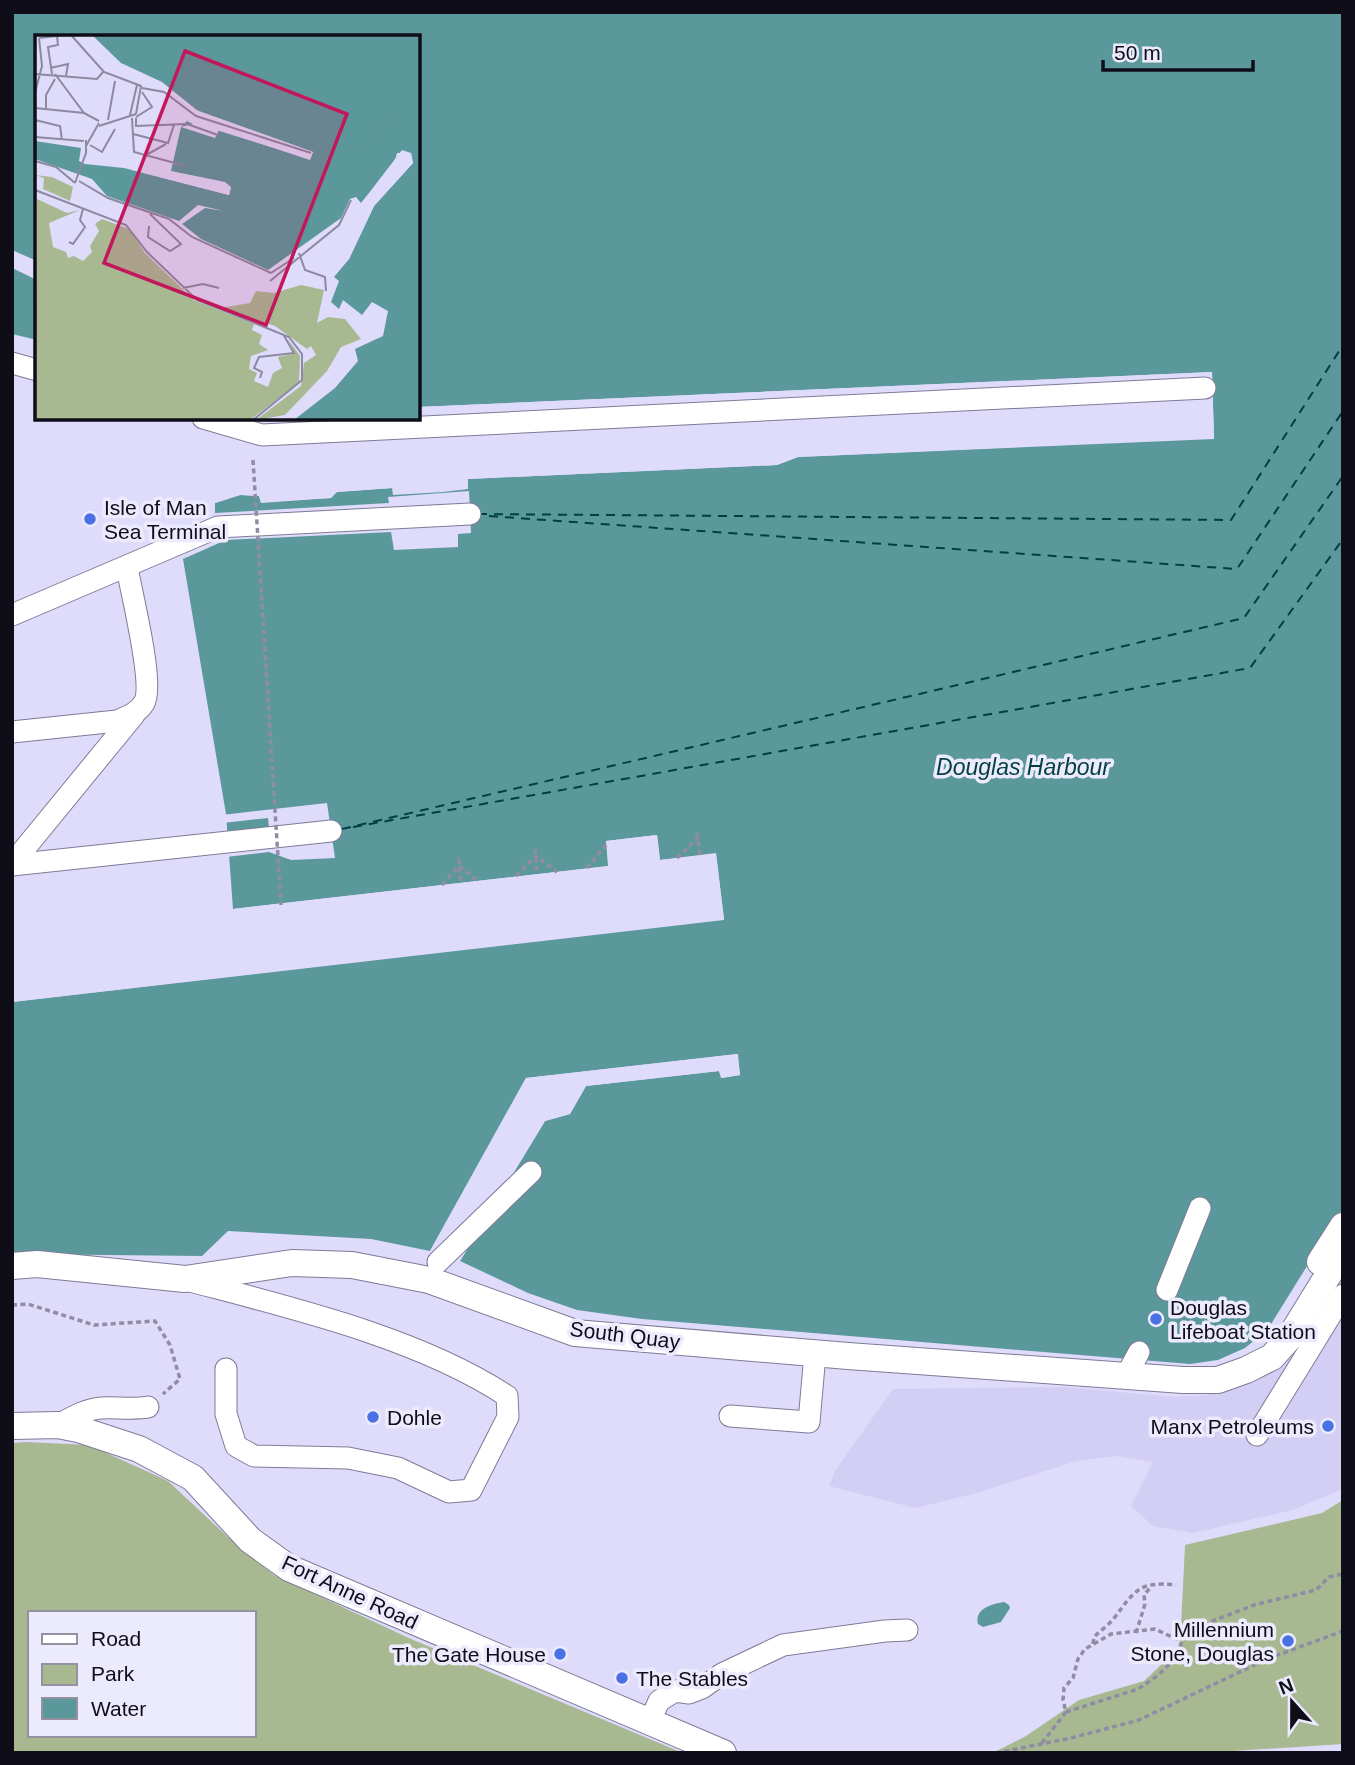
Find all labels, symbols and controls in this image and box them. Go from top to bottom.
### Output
scale bar [1103,28,1254,72]
inset map [35,35,420,420]
text: 50 m [1114,41,1161,64]
place label: Isle of Man Sea Terminal [104,496,226,543]
marker: Isle of Man Sea Terminal [82,511,98,527]
water label: Douglas Harbour [936,754,1111,780]
place label: Douglas Lifeboat Station [1170,1296,1316,1343]
marker: Douglas Lifeboat Station [1148,1311,1164,1327]
street label: South Quay [569,1317,682,1353]
place label: Dohle [387,1406,442,1429]
marker: Dohle [365,1409,381,1425]
place label: Manx Petroleums [1151,1415,1314,1438]
marker: Manx Petroleums [1320,1418,1336,1434]
street label: Fort Anne Road [278,1550,422,1634]
legend [28,1611,256,1737]
place label: Millennium Stone, Douglas [1130,1618,1274,1665]
text: Road [91,1627,141,1650]
marker: Millennium Stone, Douglas [1280,1633,1296,1649]
place label: The Gate House [392,1643,546,1666]
marker: The Gate House [552,1646,568,1662]
text: Park [91,1662,135,1685]
place label: The Stables [636,1667,748,1690]
north arrow [1257,1667,1327,1737]
marker: The Stables [614,1670,630,1686]
text: N [1276,1674,1296,1699]
text: Water [91,1697,146,1720]

